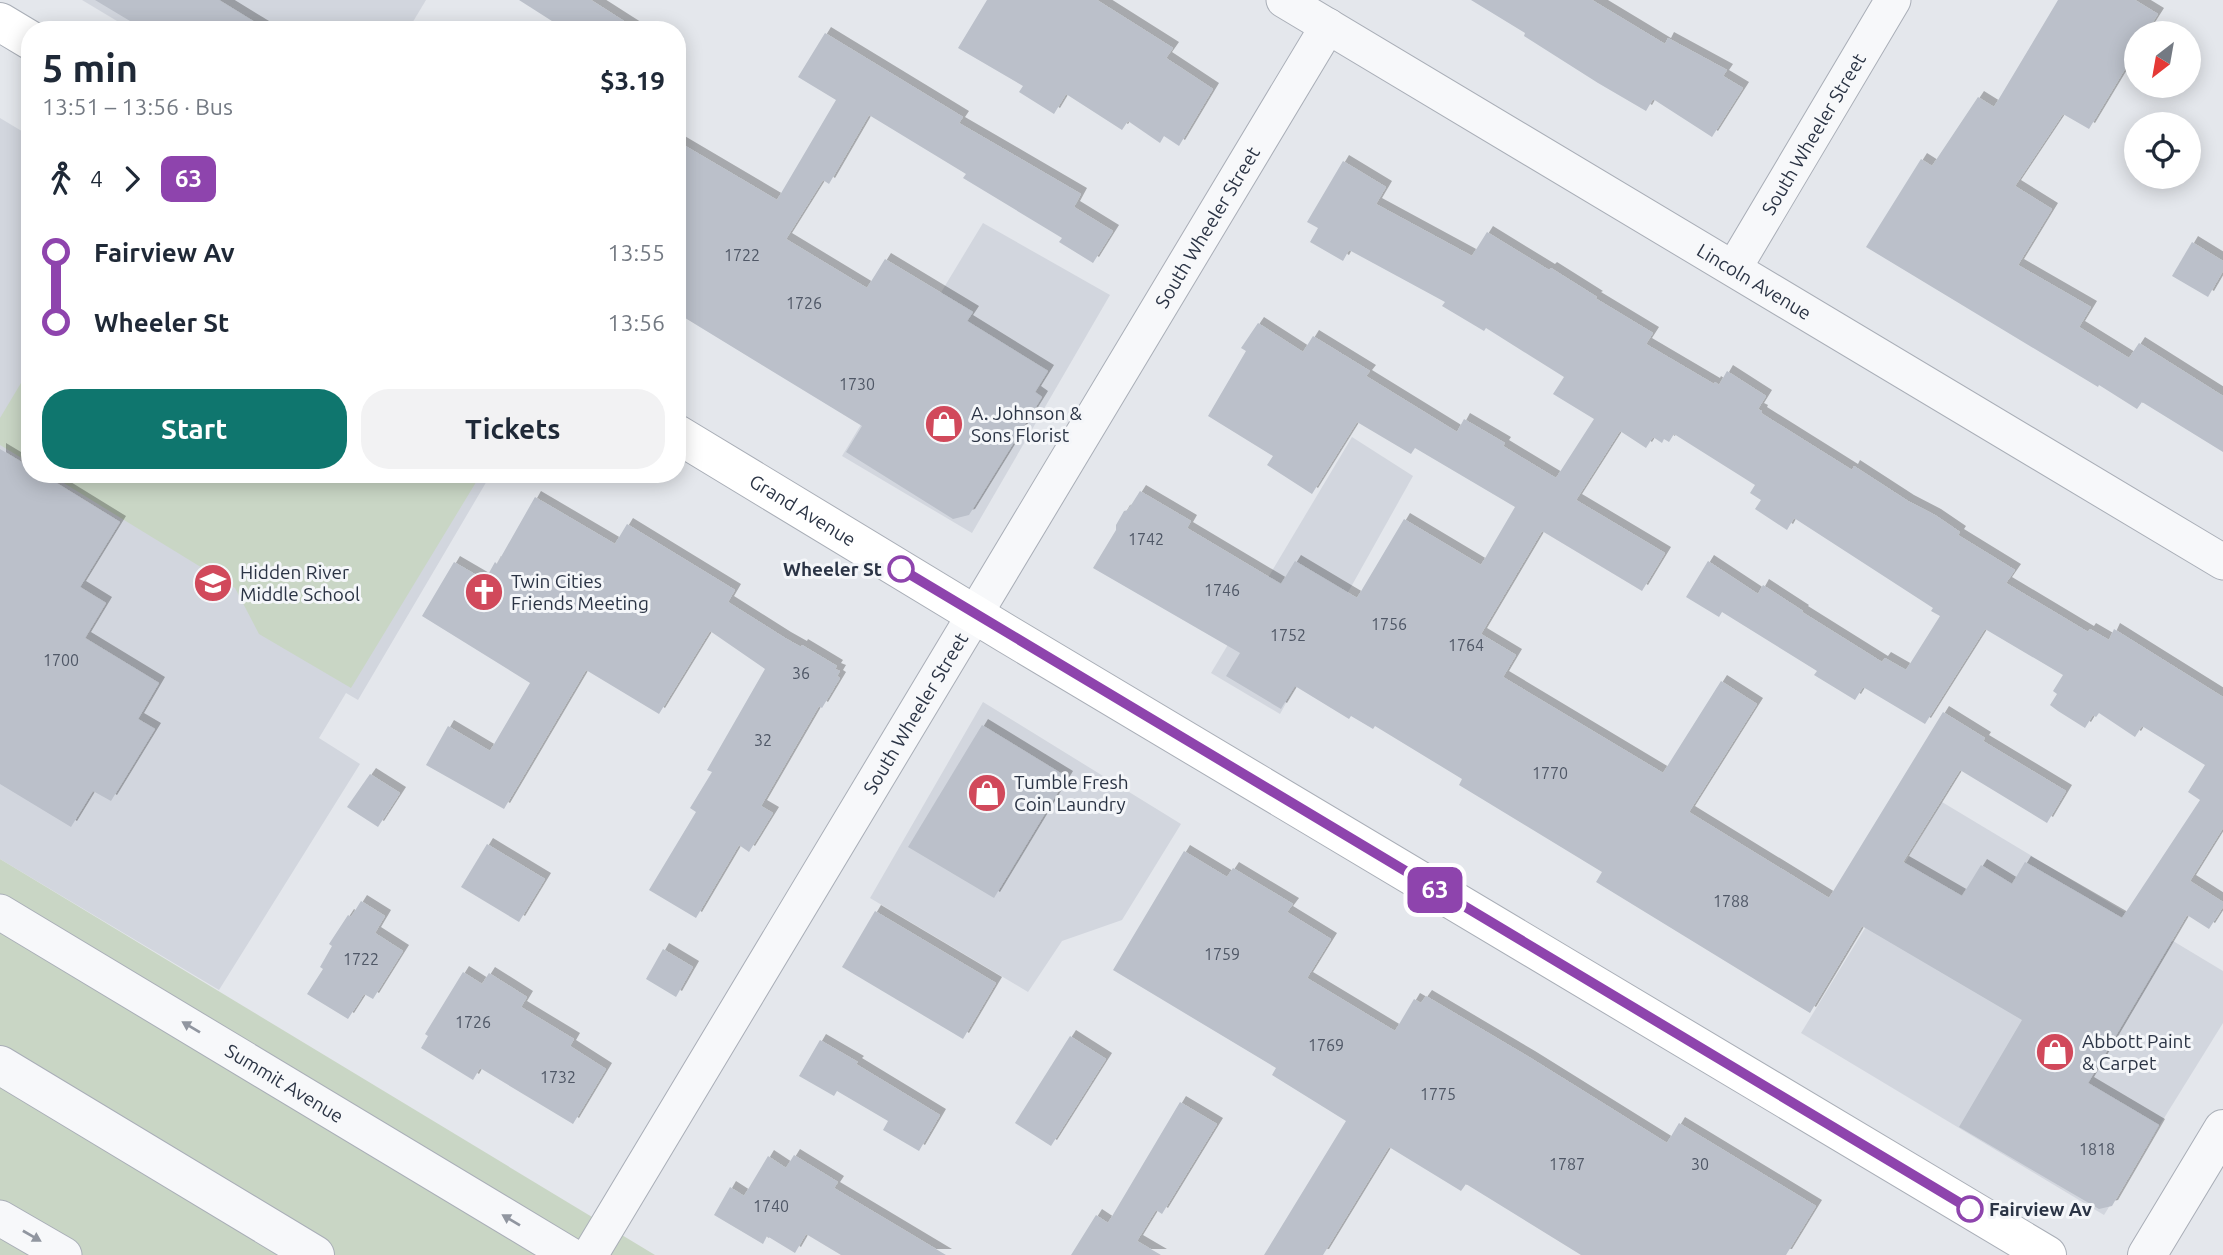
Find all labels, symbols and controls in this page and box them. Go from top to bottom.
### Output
north arrow [2124,21,2202,98]
map controls [2124,21,2201,189]
text: 5 min [42,47,138,89]
street label: South Wheeler Street [1757,49,1870,219]
text: $3.19 [600,66,665,95]
text: 13:51 – 13:56 · Bus [42,94,233,119]
button: locate [2124,112,2201,189]
street label: South Wheeler Street [1150,142,1264,312]
icon: walk [42,160,80,198]
icon: forward [113,160,151,198]
text: 63 [175,165,202,192]
text: 4 [90,166,103,191]
text: Fairview Av [94,238,235,267]
street label: Lincoln Avenue [1693,239,1815,324]
text: 13:55 [607,240,665,265]
house number: 1722 [724,246,760,264]
house number: 1726 [786,294,822,312]
text: Wheeler St [94,308,229,337]
text: 13:56 [607,310,665,335]
house number: 1730 [839,375,875,393]
button: Start [42,389,347,469]
button: Tickets [361,389,665,469]
place label: A. Johnson & Sons Florist [971,402,1083,446]
shop icon: A. Johnson & Sons Florist [923,403,965,445]
street label: Grand Avenue [746,470,860,551]
house number: 1742 [1128,530,1164,548]
marker: Wheeler St [888,556,914,582]
place label: Wheeler St [783,558,882,580]
place label: Hidden River Middle School [240,561,360,605]
school or university icon: Hidden River Middle School [192,562,234,604]
place label: Twin Cities Friends Meeting [511,570,649,614]
church icon: Twin Cities Friends Meeting [463,571,505,613]
house number: 1746 [1204,581,1240,599]
house number: 1756 [1371,615,1407,633]
house number: 1752 [1270,626,1306,644]
street label: South Wheeler Street [859,628,972,798]
house number: 1764 [1448,636,1484,654]
house number: 1700 [43,651,79,669]
house number: 36 [792,664,810,682]
house number: 32 [754,731,772,749]
house number: 1770 [1532,764,1568,782]
place label: Tumble Fresh Coin Laundry [1014,771,1129,815]
shop icon: Tumble Fresh Coin Laundry [966,772,1008,814]
line badge: 63 [1404,867,1466,913]
text: 63 [1421,876,1449,903]
house number: 1788 [1713,892,1749,910]
house number: 1759 [1204,945,1240,963]
house number: 1722 [343,950,379,968]
house number: 1726 [455,1013,491,1031]
one-way arrow [181,1020,200,1033]
place label: Abbott Paint & Carpet [2082,1030,2191,1074]
shop icon: Abbott Paint & Carpet [2034,1031,2076,1073]
house number: 1769 [1308,1036,1344,1054]
street label: Summit Avenue [221,1039,348,1127]
house number: 1732 [540,1068,576,1086]
house number: 1775 [1420,1085,1456,1103]
house number: 1818 [2079,1140,2115,1158]
house number: 1787 [1549,1155,1585,1173]
house number: 30 [1691,1155,1709,1173]
marker: Fairview Av [1957,1196,1983,1222]
house number: 1740 [753,1197,789,1215]
place label: Fairview Av [1989,1198,2092,1220]
one-way arrow [502,1213,521,1226]
one-way arrow [23,1230,42,1242]

